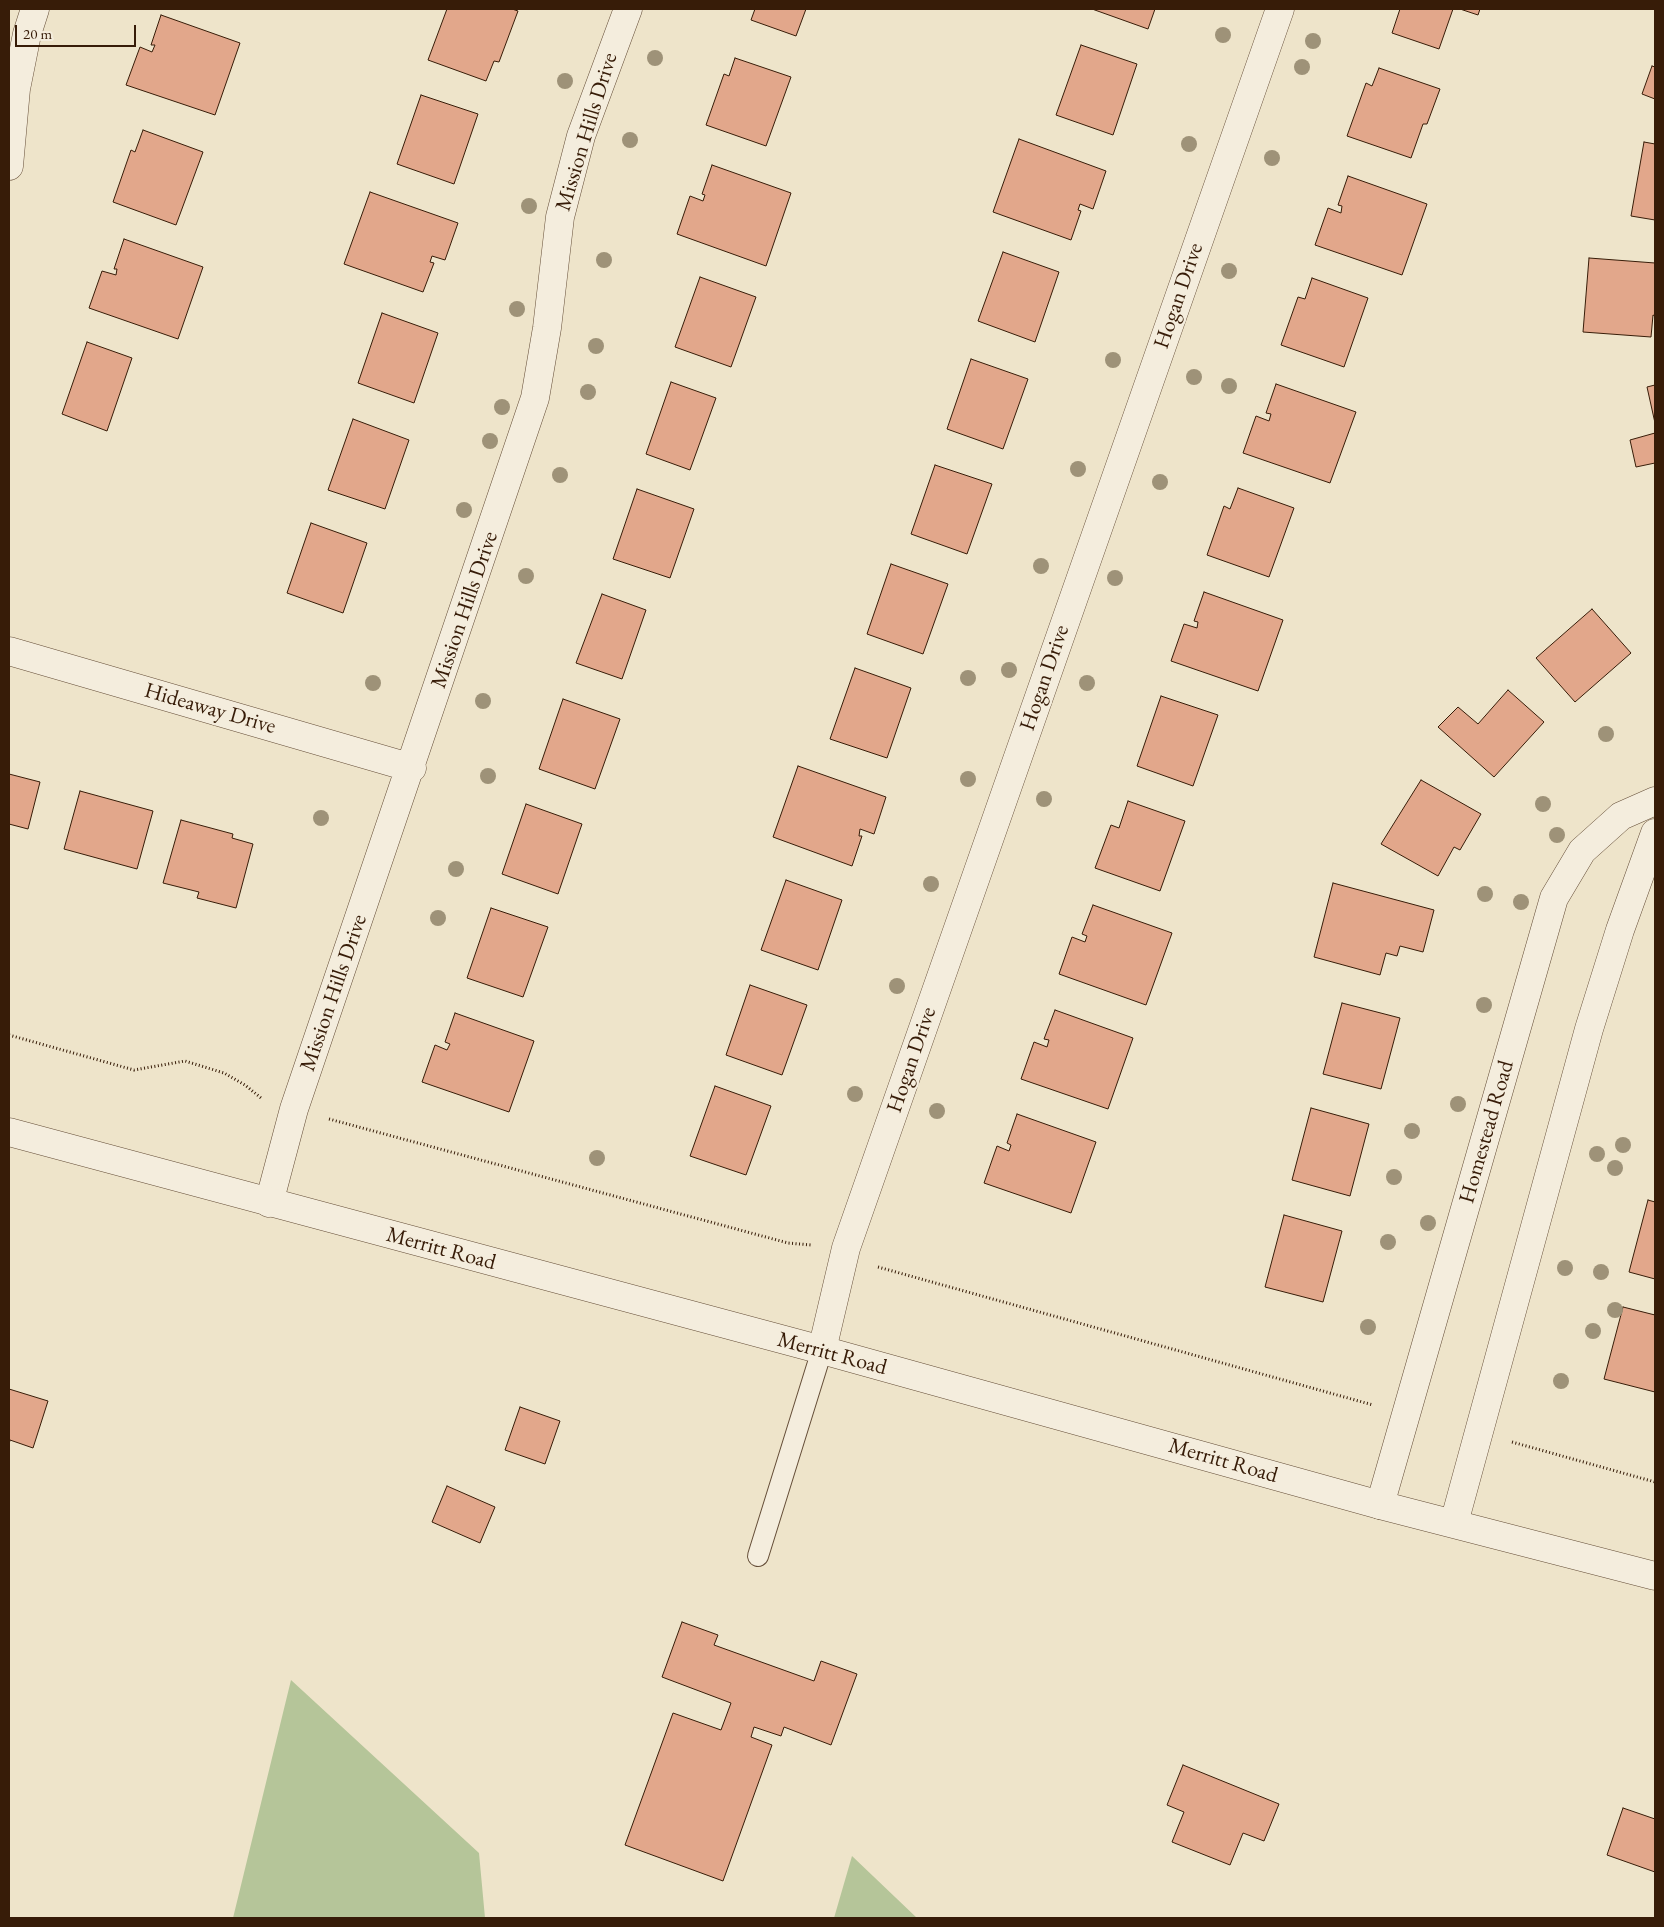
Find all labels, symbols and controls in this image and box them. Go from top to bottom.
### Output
scale bar [18,15,139,47]
text: 20 m [23,24,52,43]
street label: Mission Hills Drive [550,50,624,214]
street label: Hogan Drive [1149,240,1209,352]
street label: Mission Hills Drive [426,528,504,692]
street label: Hogan Drive [1015,622,1075,734]
street label: Hideaway Drive [141,678,279,740]
street label: Mission Hills Drive [295,911,373,1075]
street label: Hogan Drive [882,1004,942,1116]
street label: Homestead Road [1454,1058,1520,1206]
street label: Merritt Road [383,1222,499,1276]
street label: Merritt Road [774,1327,890,1381]
street label: Merritt Road [1165,1433,1281,1489]

